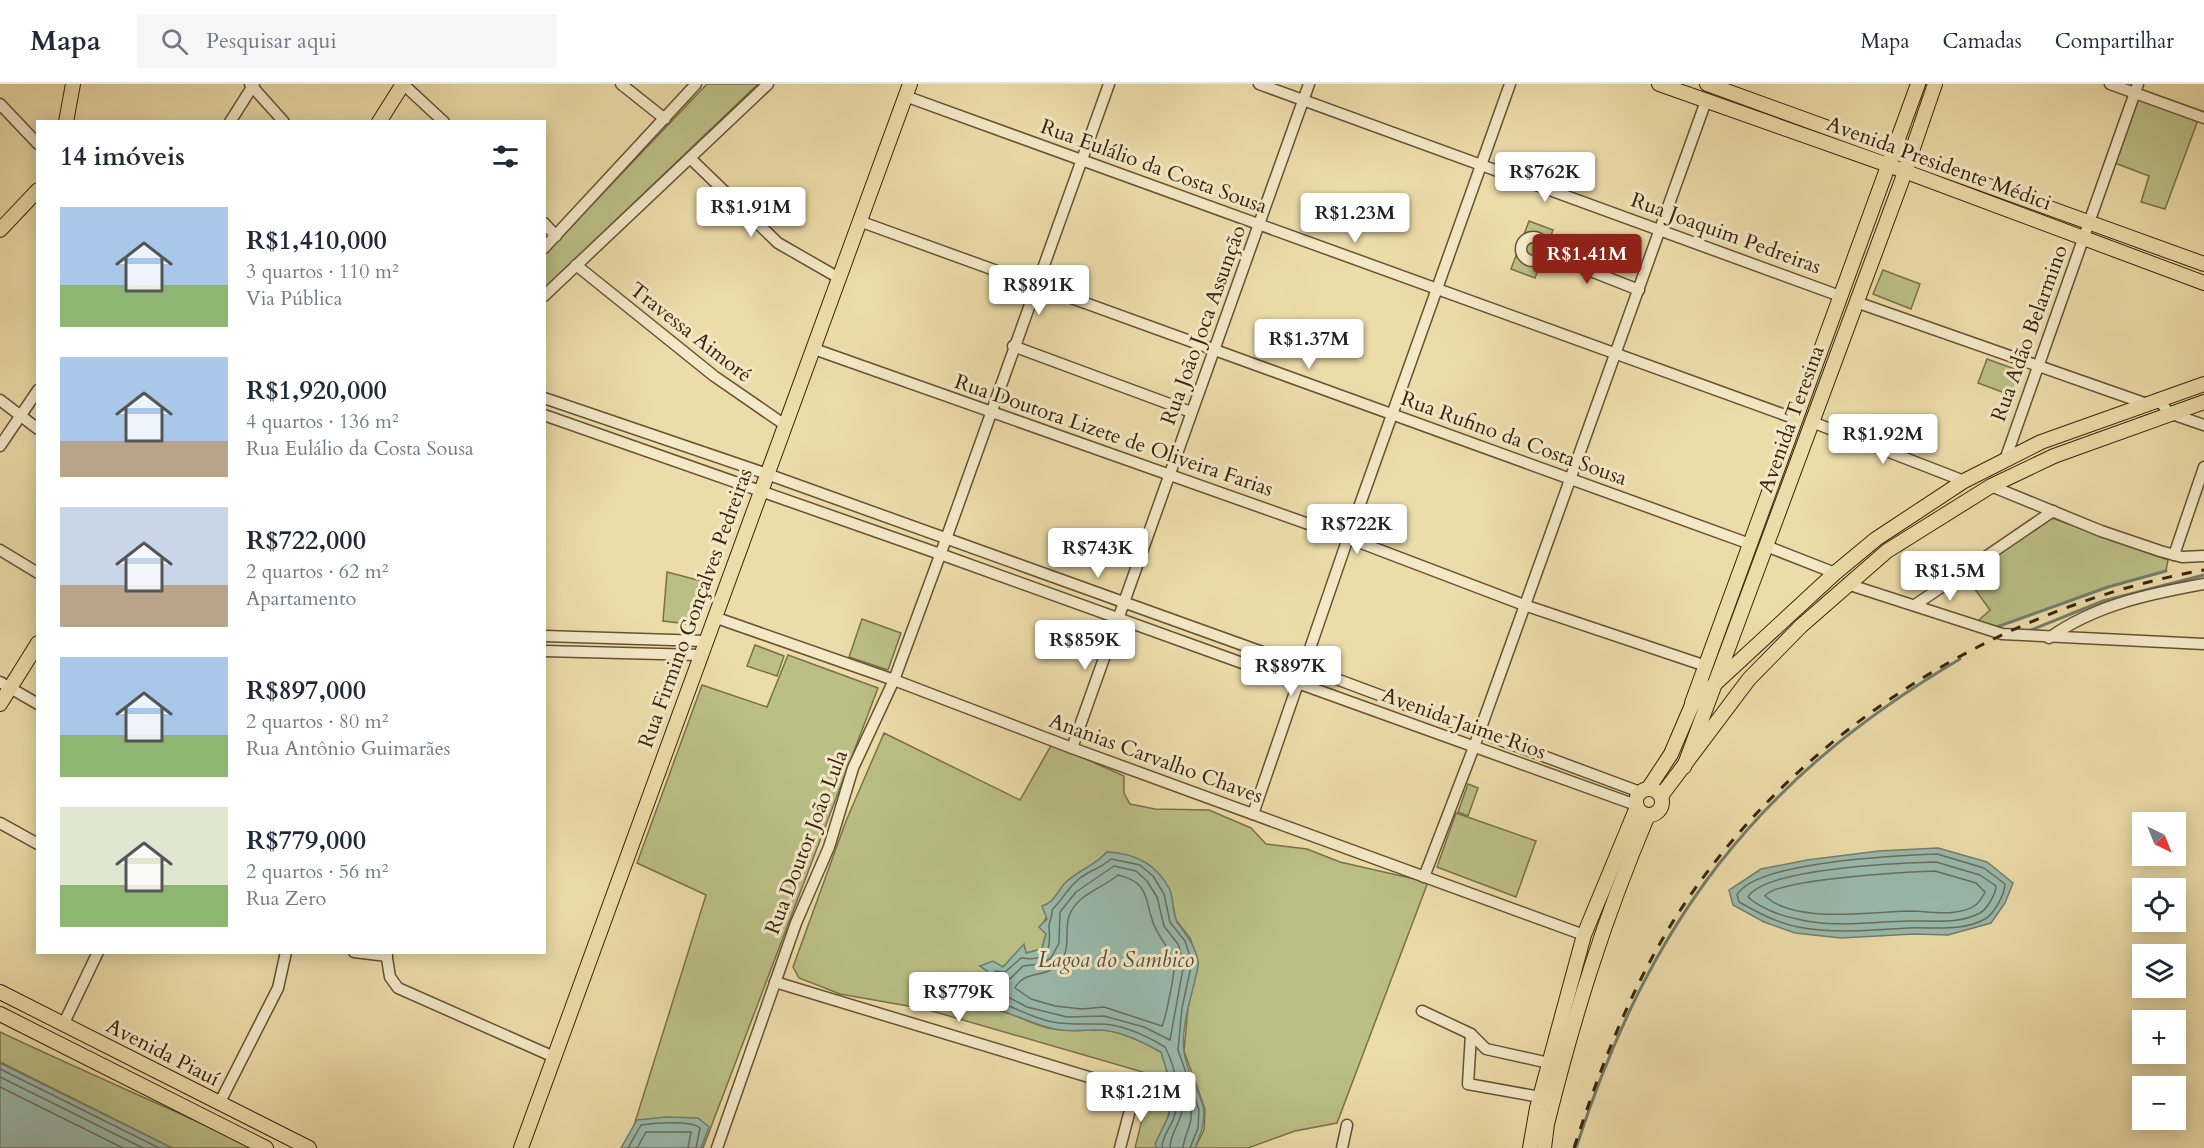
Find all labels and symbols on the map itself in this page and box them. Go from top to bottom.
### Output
street label: Avenida Presidente Médici [1822,109,2056,218]
street label: Rua Eulálio da Costa Sousa [1037,112,1271,221]
pin: R$762K [1496,152,1594,203]
street label: Rua Joaquim Pedreiras [1627,186,1825,281]
pin: R$1.91M [696,187,806,238]
pin: R$1.23M [1300,193,1410,244]
street label: Rua João Joca Assunção [1154,221,1253,429]
pin: R$1.41M [1532,234,1642,285]
street label: Rua Adão Belarmino [1984,241,2075,425]
pin: R$891K [990,265,1088,316]
street label: Travessa Aimoré [623,275,758,389]
pin: R$1.37M [1254,319,1364,370]
street label: Avenida Teresina [1751,341,1832,497]
street label: Rua Doutora Lizete de Oliveira Farias [951,367,1277,504]
street label: Rua Rufino da Costa Sousa [1397,384,1631,493]
pin: R$1.92M [1828,414,1938,465]
street label: Rua Firmino Gonçalves Pedreiras [631,464,760,752]
pin: R$722K [1308,504,1406,555]
pin: R$743K [1049,528,1147,579]
pin: R$1.5M [1901,551,1999,602]
pin: R$859K [1036,620,1134,671]
pin: R$897K [1242,646,1340,697]
street label: Avenida Jaime Rios [1378,680,1550,767]
street label: Ananias Carvalho Chaves [1045,706,1267,811]
street label: Rua Doutor João Lula [758,746,855,939]
north arrow [2132,812,2186,866]
water label: Lagoa do Sambico [1038,945,1194,975]
pin: R$779K [910,972,1008,1023]
street label: Avenida Piauí [101,1011,225,1093]
pin: R$1.21M [1086,1072,1196,1123]

